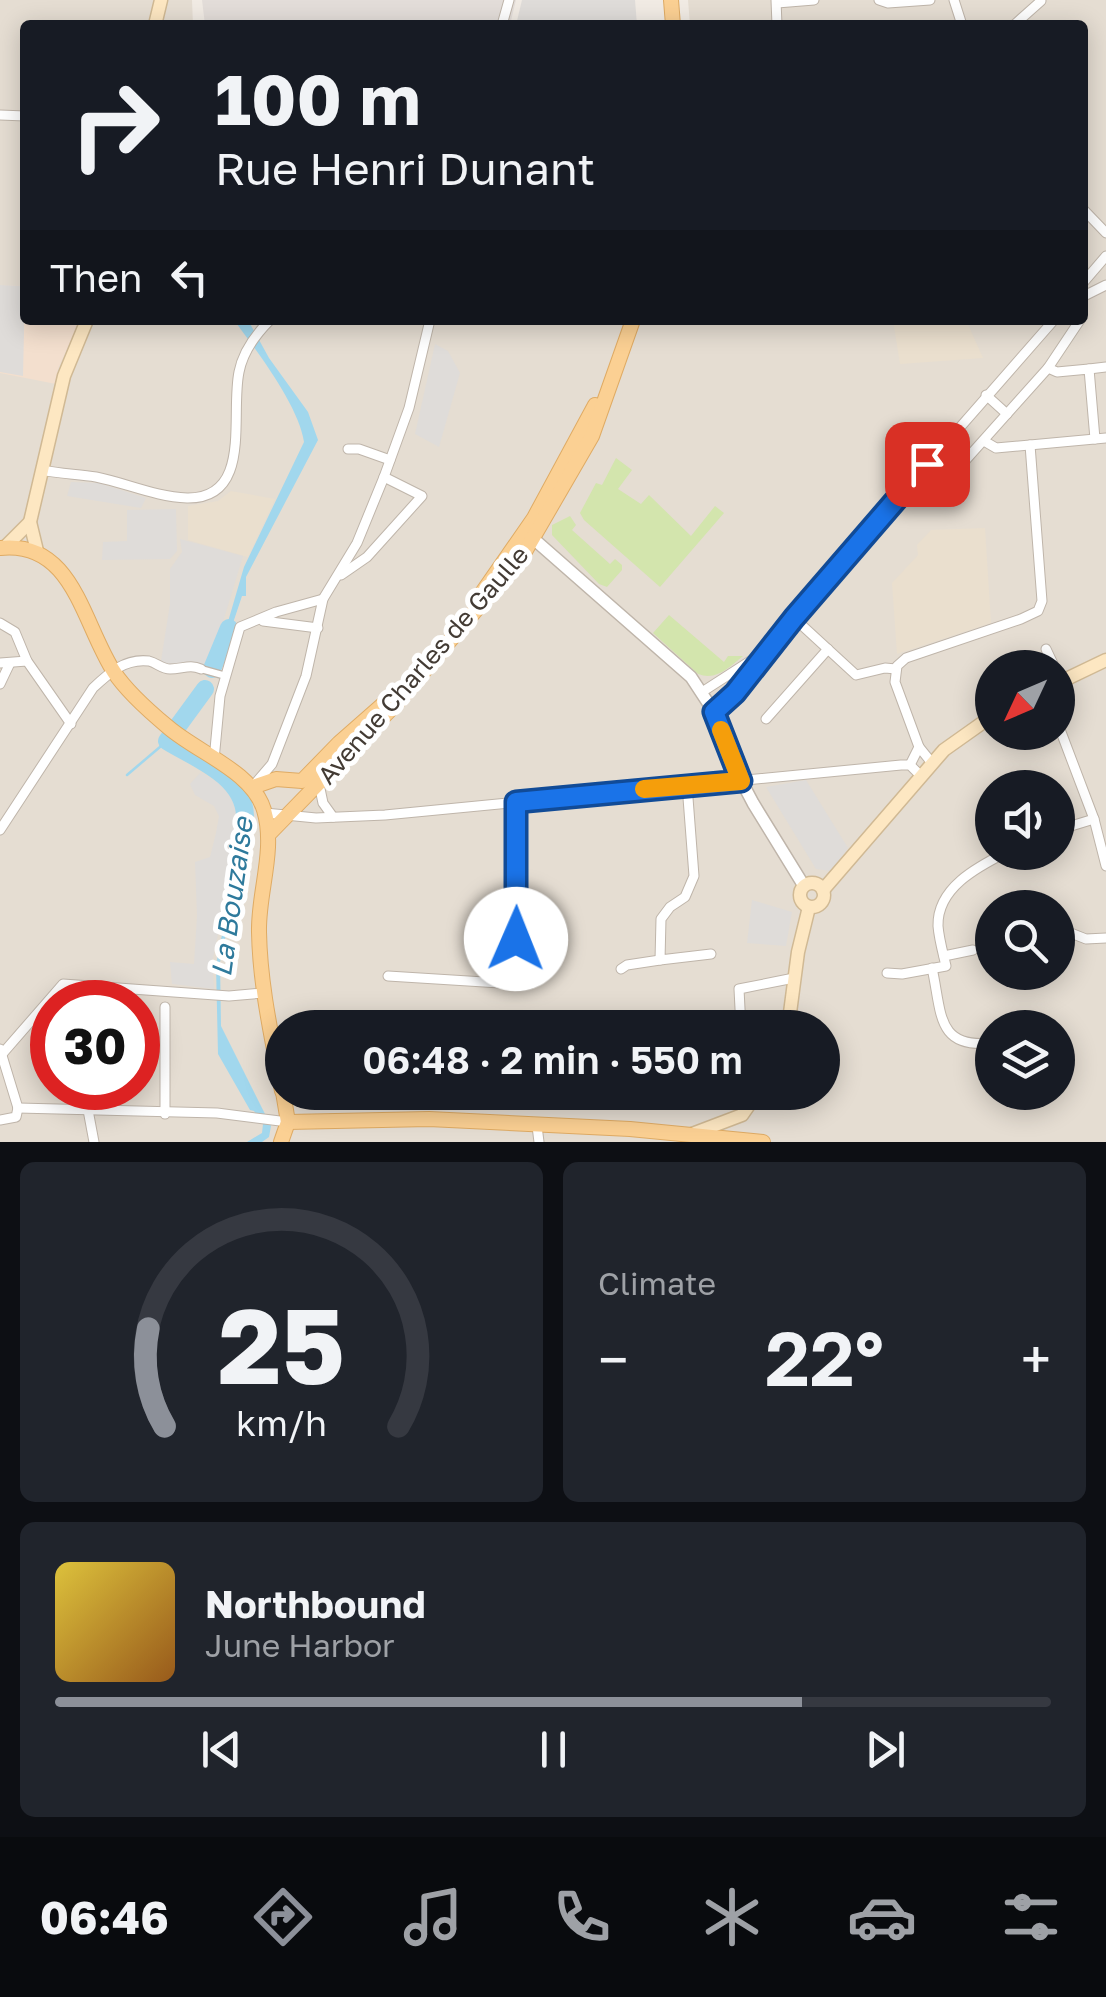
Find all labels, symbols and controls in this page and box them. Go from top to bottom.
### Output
text: 100 m [215,56,421,140]
icon: right [50,60,180,190]
text: Rue Henri Dunant [215,141,595,195]
icon: left [162,250,217,305]
text: Then [50,255,142,300]
pin [885,422,970,507]
icon: arrive [900,437,955,492]
street label: Avenue Charles de Gaulle [311,539,535,790]
north arrow [975,650,1075,750]
map controls [975,650,1075,1110]
button: sound [975,770,1075,870]
water label: La Bouzaise [204,814,259,979]
position arrow [464,887,568,991]
button: search [975,890,1075,990]
speed limit sign: 30 [30,980,160,1110]
button: layers [975,1010,1075,1110]
text: 06:48 · 2 min · 550 m [362,1037,743,1082]
text: Climate [598,1264,716,1302]
text: 25 [218,1282,345,1407]
text: 22° [765,1312,884,1403]
text: − [598,1326,628,1392]
text: + [1021,1326,1051,1392]
text: km/h [236,1401,327,1444]
text: Northbound [205,1581,426,1626]
text: June Harbor [205,1626,395,1664]
icon: previous [194,1722,249,1777]
icon: pause [526,1722,581,1777]
icon: next [858,1722,913,1777]
icon: directions [248,1882,318,1952]
icon: music [398,1882,468,1952]
icon: phone [547,1882,617,1952]
icon: climate [697,1882,767,1952]
icon: car [847,1882,917,1952]
icon: filters [996,1882,1066,1952]
text: 06:46 [40,1890,169,1944]

